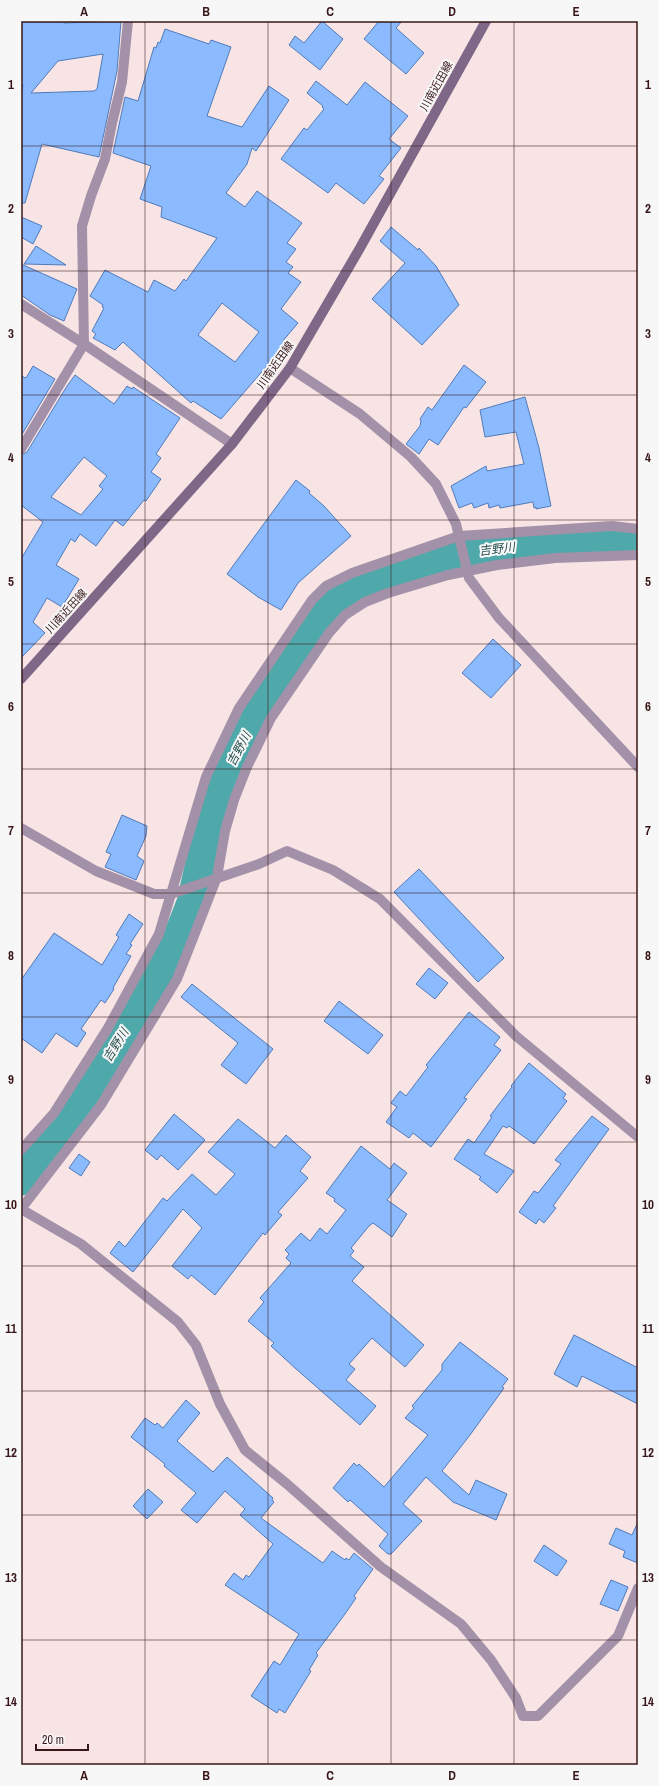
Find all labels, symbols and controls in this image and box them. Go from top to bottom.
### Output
text: A [80,3,88,20]
text: B [202,3,210,20]
text: C [326,3,334,20]
text: D [448,3,456,20]
text: E [572,3,580,20]
street label: 川南近田線 [417,59,455,113]
text: 1 [8,76,14,93]
text: 1 [645,76,651,93]
text: 2 [8,200,14,217]
text: 2 [645,200,651,217]
text: 3 [8,325,14,342]
text: 3 [645,325,651,342]
street label: 川南近田線 [253,338,297,392]
text: 4 [8,449,14,466]
text: 4 [645,449,651,466]
water label: 吉野川 [478,539,518,559]
text: 5 [8,573,14,590]
text: 5 [645,573,651,590]
street label: 川南近田線 [42,586,90,636]
text: 6 [8,698,14,715]
text: 6 [645,698,651,715]
water label: 吉野川 [223,728,255,769]
text: 7 [8,822,14,839]
text: 7 [645,822,651,839]
text: 8 [8,947,14,964]
text: 8 [645,947,651,964]
water label: 吉野川 [100,1024,133,1065]
text: 9 [8,1071,14,1088]
text: 9 [645,1071,651,1088]
text: 10 [5,1196,17,1213]
text: 10 [642,1196,654,1213]
text: 11 [5,1320,17,1337]
text: 11 [642,1320,654,1337]
text: 12 [5,1444,17,1461]
text: 12 [642,1444,654,1461]
text: 13 [5,1569,17,1586]
text: 13 [642,1569,654,1586]
text: 14 [5,1693,17,1710]
text: 14 [642,1693,654,1710]
scale bar [36,1726,88,1752]
text: 20 m [42,1732,64,1748]
text: A [80,1767,88,1784]
text: B [202,1767,210,1784]
text: C [326,1767,334,1784]
text: D [448,1767,456,1784]
text: E [572,1767,580,1784]

